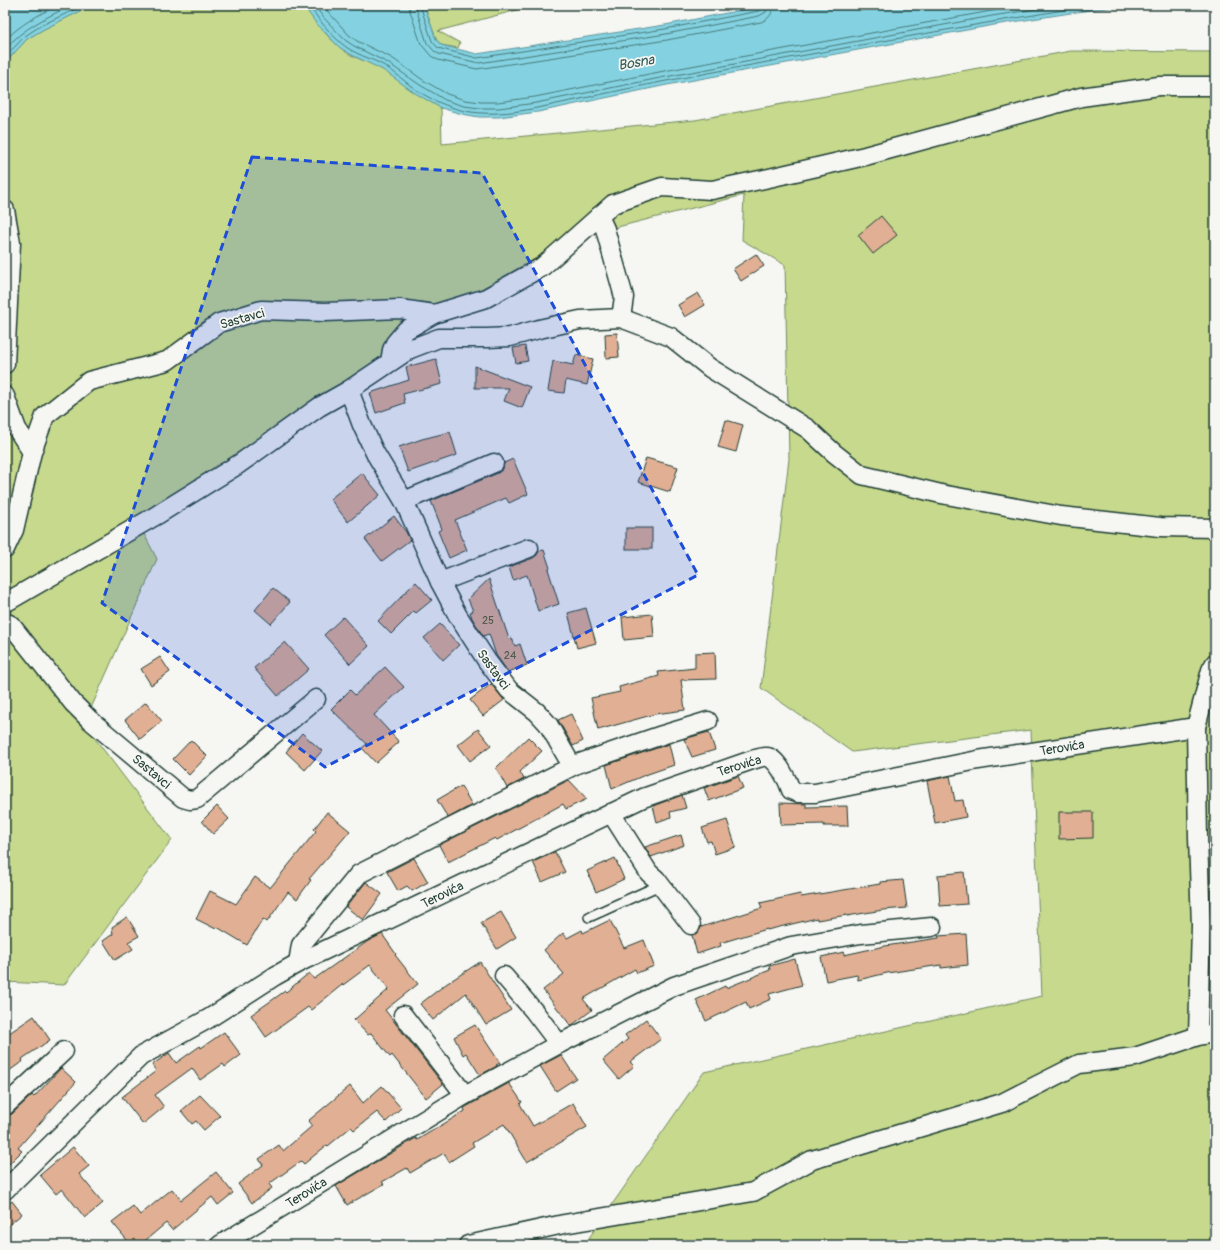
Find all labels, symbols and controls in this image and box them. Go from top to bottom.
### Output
water label: Bosna [617,51,657,74]
street label: Sastavci [218,305,266,333]
house number: 25 [482,614,494,627]
street label: Sastavci [473,646,513,693]
house number: 24 [504,649,517,662]
street label: Terovića [1039,737,1086,759]
street label: Sastavci [129,751,174,793]
street label: Terovića [715,752,763,780]
street label: Terovića [419,878,466,912]
street label: Terovića [283,1174,330,1212]

